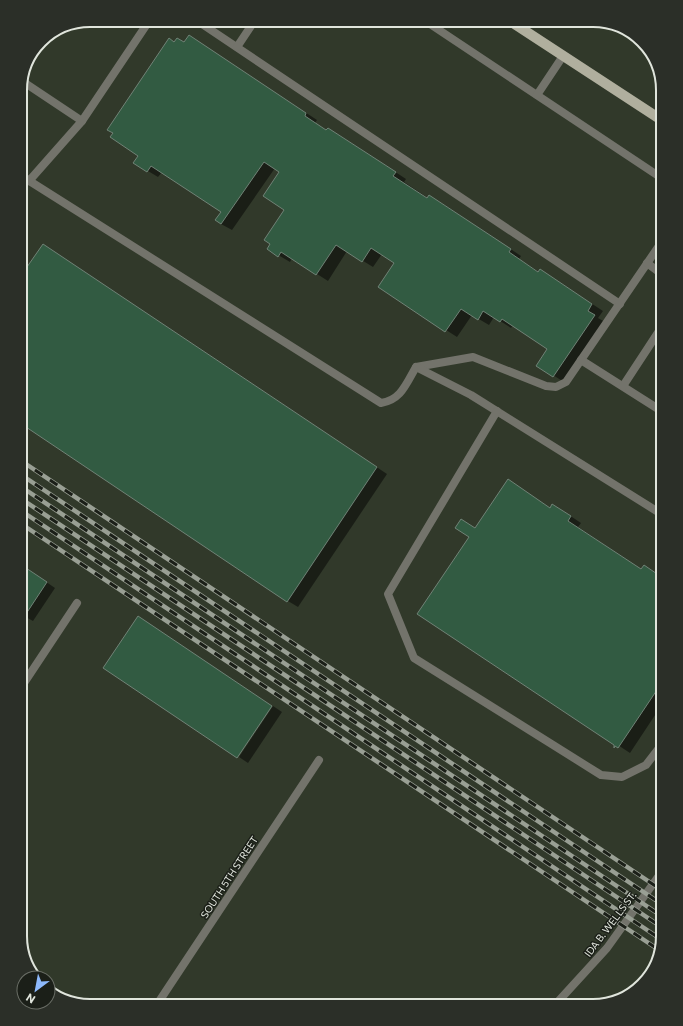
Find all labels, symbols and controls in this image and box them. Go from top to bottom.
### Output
street label: SOUTH 5TH STREET [198,833,260,920]
street label: IDA B. WELLS ST. [582,889,638,959]
north arrow [16,970,56,1010]
text: N [23,991,37,1007]

